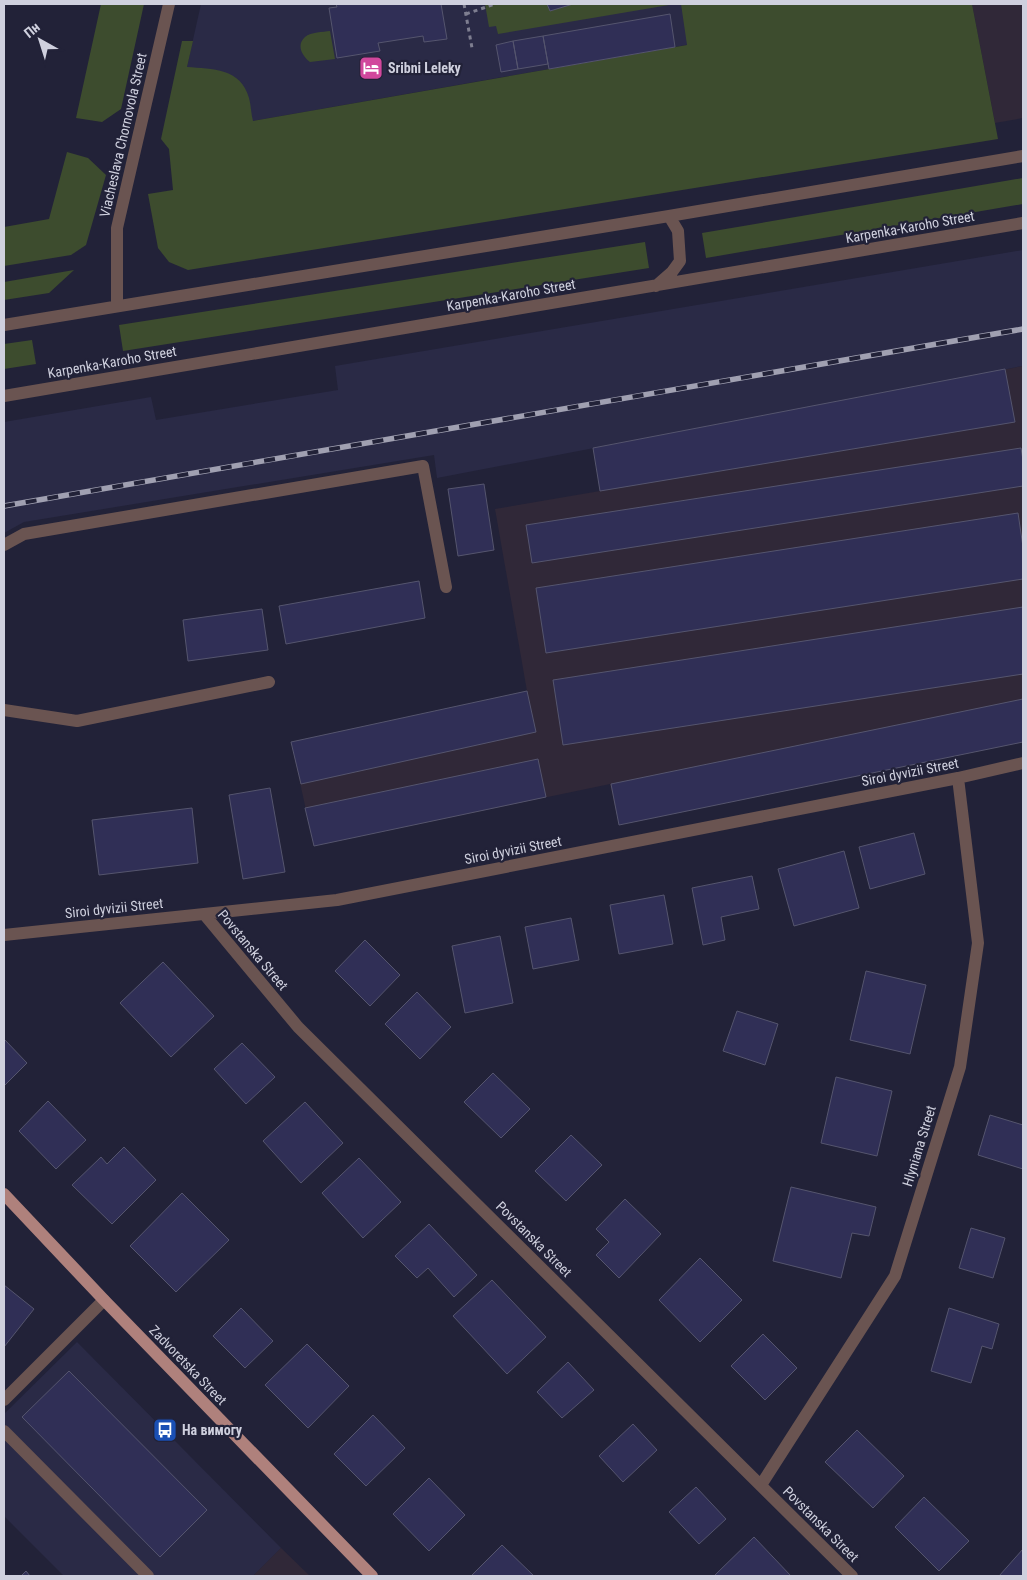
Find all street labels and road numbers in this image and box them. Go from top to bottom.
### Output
street label: Viacheslava Chornovola Street [96,51,150,219]
street label: Karpenka-Karoho Street [844,208,976,246]
street label: Karpenka-Karoho Street [445,276,577,314]
street label: Karpenka-Karoho Street [46,343,178,381]
street label: Siroi dyvizii Street [860,755,960,789]
street label: Siroi dyvizii Street [463,833,563,867]
street label: Siroi dyvizii Street [64,895,164,921]
street label: Povstanska Street [215,907,291,993]
street label: Hlyniana Street [899,1104,939,1188]
street label: Povstanska Street [493,1198,575,1280]
street label: Zadvoretska Street [146,1322,230,1408]
street label: Povstanska Street [780,1483,862,1565]

